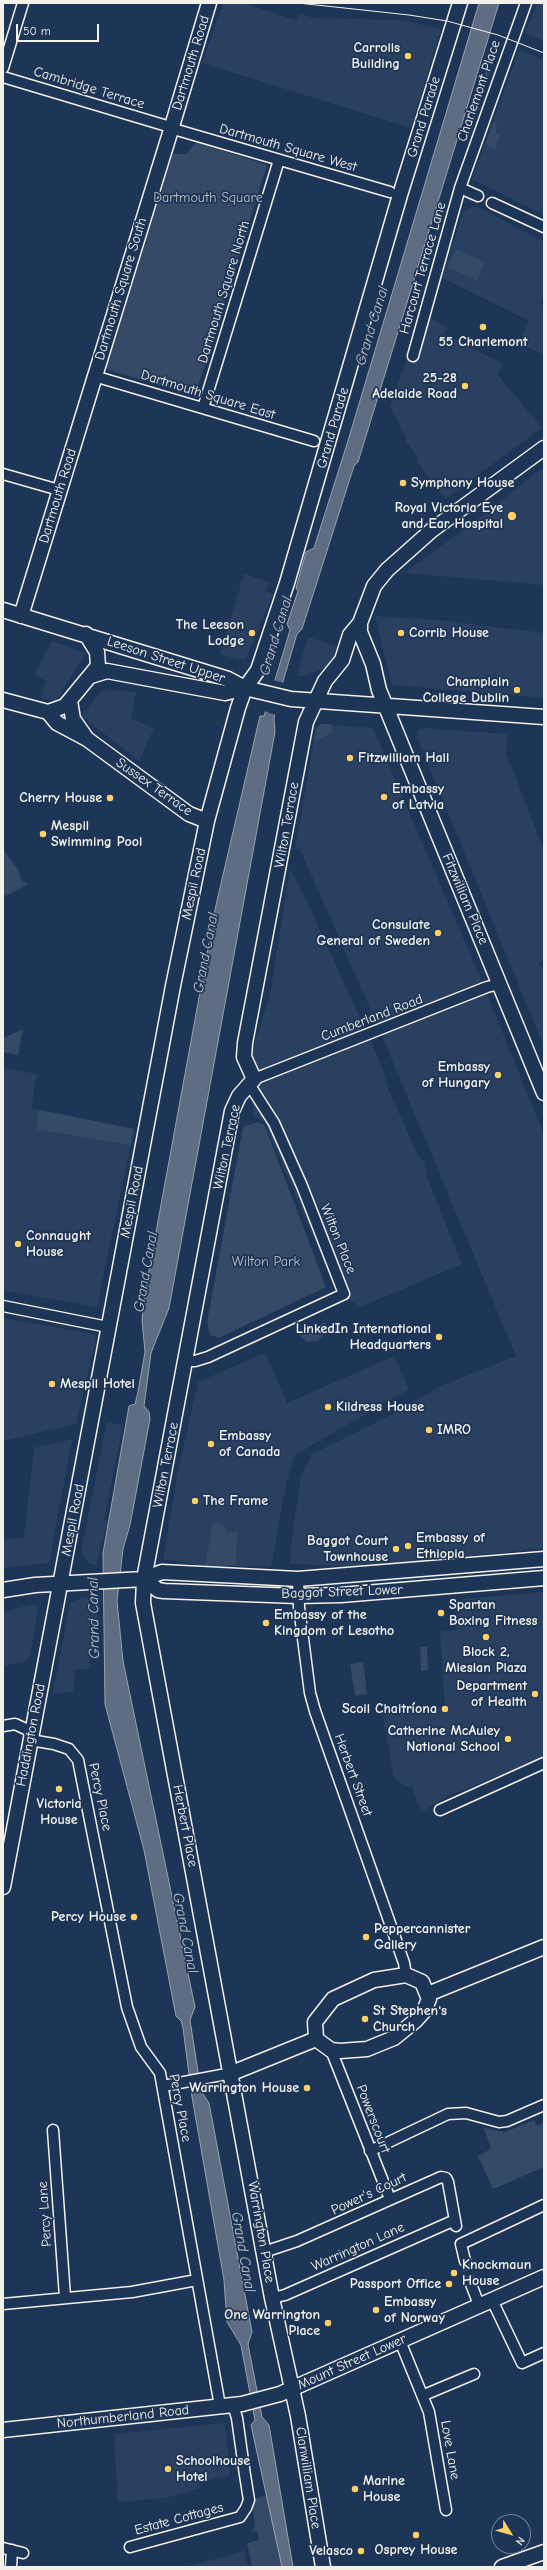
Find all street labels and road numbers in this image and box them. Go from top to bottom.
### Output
street label: Dartmouth Road [169,14,213,112]
street label: Charlemont Place [454,38,504,144]
street label: Cambridge Terrace [31,63,147,113]
street label: Grand Parade [404,74,444,160]
street label: Dartmouth Square West [217,120,359,176]
street label: Harcourt Terrace Lane [396,200,450,336]
street label: Dartmouth Square South [91,216,151,362]
street label: Dartmouth Square North [194,219,254,365]
street label: Dartmouth Square East [139,367,277,423]
street label: Grand Parade [313,385,353,471]
street label: Dartmouth Road [36,447,80,545]
street label: Leeson Street Upper [105,633,227,687]
street label: Sussex Terrace [112,754,196,820]
street label: Wilton Terrace [271,781,303,869]
street label: Mespil Road [178,846,210,922]
street label: Fitzwilliam Place [438,851,492,947]
street label: Cumberland Road [319,991,425,1045]
street label: Wilton Terrace [210,1103,244,1191]
street label: Mespil Road [117,1164,147,1240]
street label: Wilton Place [316,1202,360,1276]
street label: Wilton Terrace [149,1421,183,1509]
street label: Mespil Road [58,1482,88,1558]
street label: Baggot Street Lower [281,1581,403,1603]
street label: Haddington Road [13,1682,49,1788]
street label: Herbert Street [330,1731,376,1819]
street label: Percy Place [85,1762,115,1832]
street label: Herbert Place [169,1783,201,1869]
street label: Percy Place [165,2073,195,2143]
street label: Powerscourt [352,2082,394,2156]
street label: Power's Court [329,2169,409,2219]
street label: Warrington Place [244,2180,278,2284]
street label: Percy Lane [34,2181,56,2247]
street label: Warrington Lane [309,2219,407,2275]
street label: Mount Street Lower [295,2330,409,2394]
street label: Northumberland Road [56,2402,190,2432]
street label: Love Lane [437,2419,463,2481]
street label: Clanwilliam Place [292,2426,324,2530]
street label: Estate Cottages [133,2499,225,2539]

